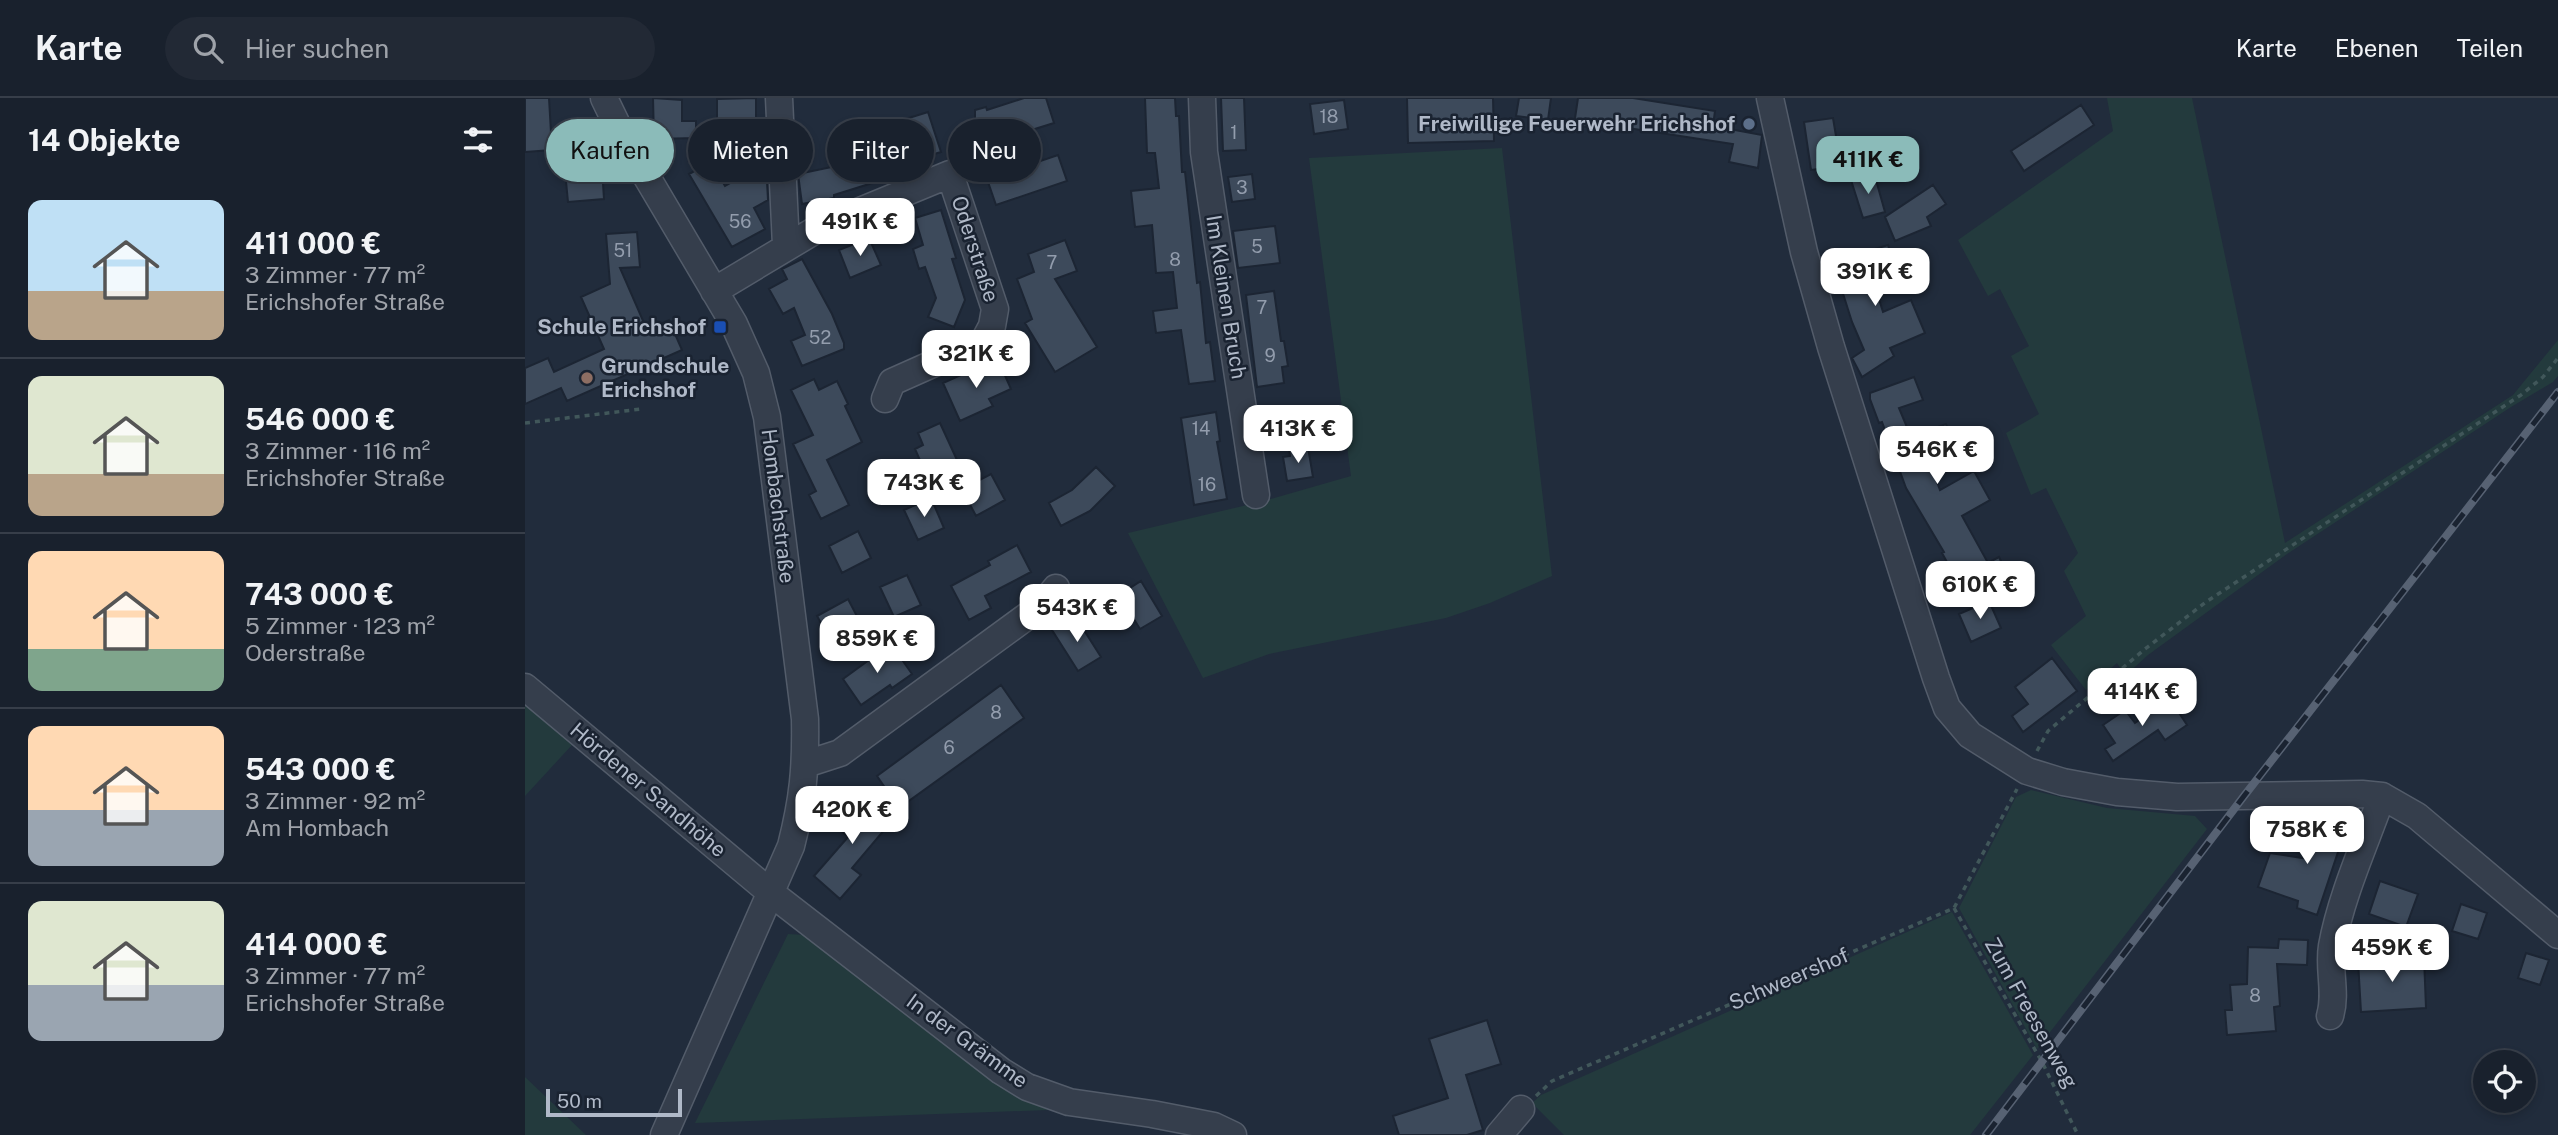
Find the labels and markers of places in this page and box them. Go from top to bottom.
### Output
place label: Freiwillige Feuerwehr Erichshof [1418,111,1735,136]
marker: Freiwillige Feuerwehr Erichshof [1741,116,1757,132]
pin: 411K € [1811,136,1925,196]
pin: 491K € [803,198,917,258]
pin: 391K € [1818,248,1932,308]
place label: Schule Erichshof [537,314,706,339]
marker: Schule Erichshof [712,319,728,335]
pin: 321K € [919,330,1033,390]
place label: Grundschule Erichshof [601,353,729,402]
marker: Grundschule Erichshof [579,370,595,386]
pin: 413K € [1241,406,1355,465]
pin: 546K € [1880,426,1994,486]
pin: 743K € [867,460,981,519]
pin: 610K € [1923,561,2037,621]
pin: 543K € [1020,584,1134,644]
pin: 859K € [820,616,934,675]
pin: 414K € [2085,668,2199,728]
pin: 420K € [795,786,909,846]
pin: 758K € [2250,806,2364,866]
pin: 459K € [2335,924,2449,984]

